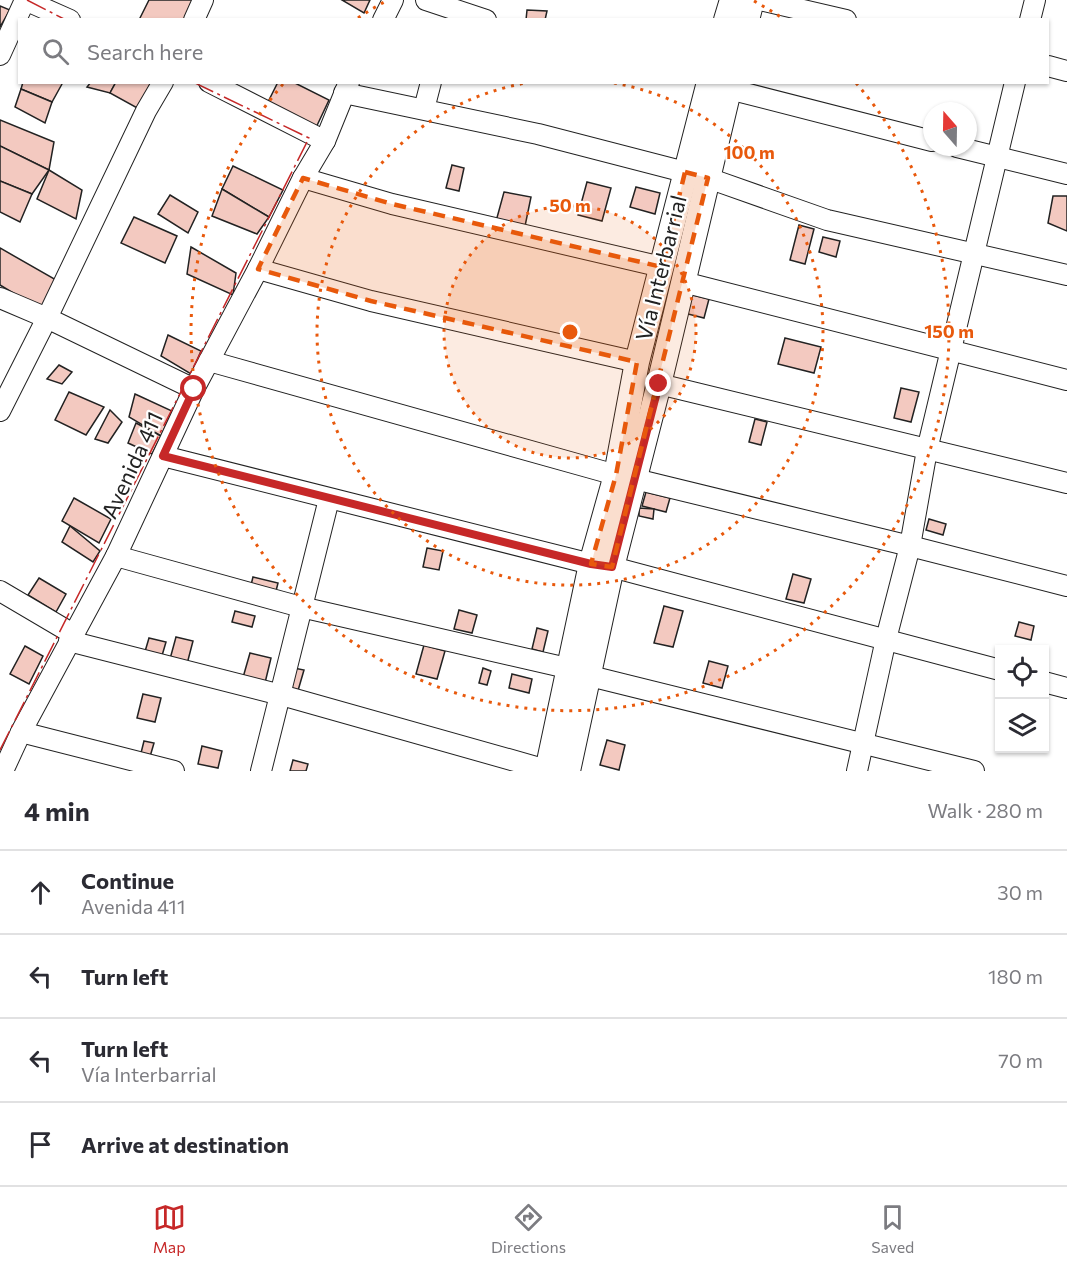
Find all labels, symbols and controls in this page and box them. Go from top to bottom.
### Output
search box [18,18,1049,84]
icon: search [39,35,72,68]
text: Search here [87,38,203,65]
north arrow [923,102,977,156]
text: 100 m [723,141,775,163]
street label: Vía Interbarrial [629,192,692,343]
text: 50 m [549,194,591,216]
text: 150 m [924,320,974,342]
centre of rings [560,322,580,342]
route end [645,370,671,396]
route start [180,375,206,401]
street label: Avenida 411 [95,407,168,523]
map controls [995,645,1049,753]
button: locate [995,645,1049,699]
button: layers [995,699,1049,753]
text: 4 min [24,795,90,826]
text: Walk · 280 m [927,798,1043,822]
text: Continue [81,867,174,894]
icon: ahead [24,876,57,909]
text: 30 m [997,880,1043,904]
text: Avenida 411 [81,894,185,918]
icon: left [24,960,57,993]
text: Turn left [81,963,168,990]
text: 180 m [988,964,1043,988]
text: Turn left [81,1035,168,1062]
icon: left [24,1044,57,1077]
text: 70 m [998,1048,1043,1072]
text: Vía Interbarrial [81,1062,217,1086]
icon: arrive [24,1128,57,1161]
text: Arrive at destination [81,1131,289,1158]
tab: Map [153,1201,186,1256]
tab: Directions [491,1201,566,1256]
tab: Saved [871,1201,914,1256]

